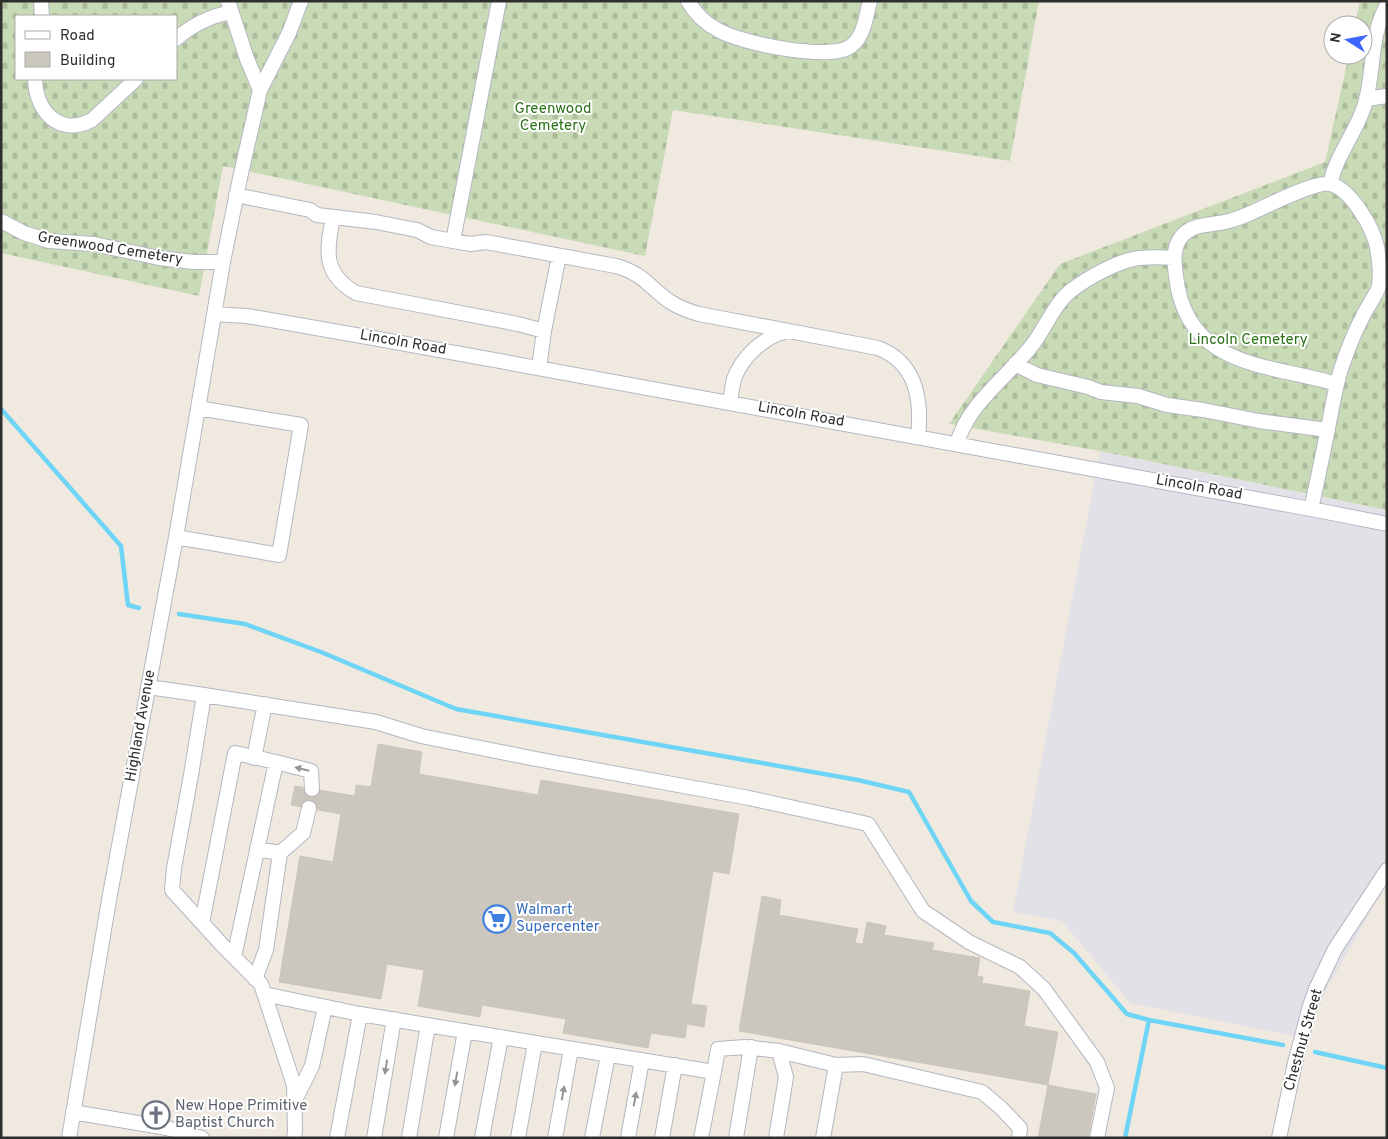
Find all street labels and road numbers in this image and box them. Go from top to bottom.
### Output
street label: Greenwood Cemetery [36,228,184,270]
street label: Lincoln Road [358,326,448,360]
street label: Lincoln Road [756,398,846,432]
street label: Lincoln Road [1154,471,1244,505]
street label: Highland Avenue [122,669,160,783]
street label: Chestnut Street [1280,987,1328,1093]

